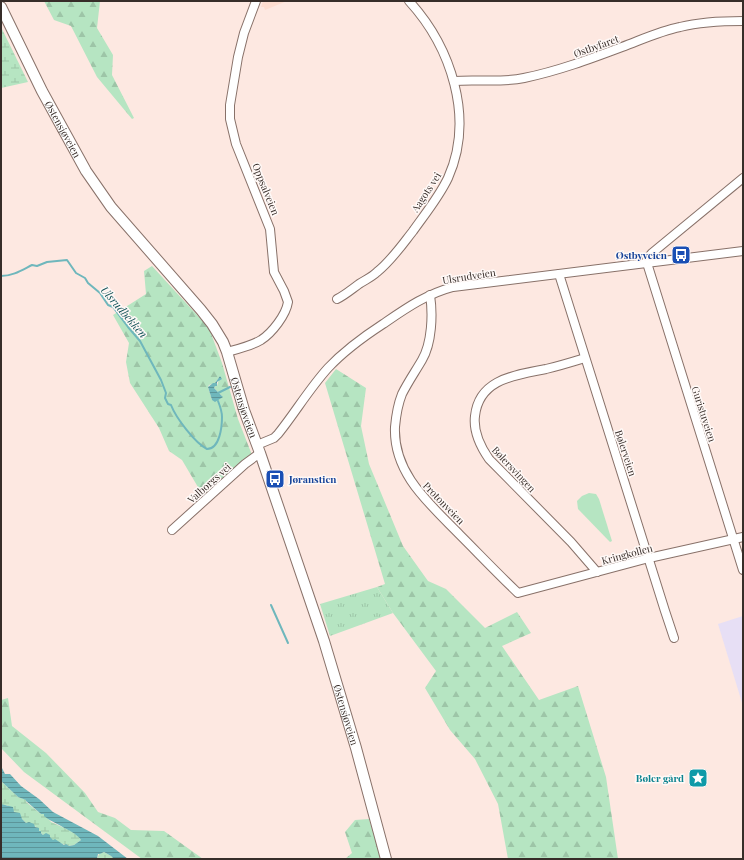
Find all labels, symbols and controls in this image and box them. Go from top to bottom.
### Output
street label: Østbyfaret [571,31,621,61]
street label: Østensjøveien [42,98,84,160]
street label: Oppsalveien [249,161,283,217]
street label: Aagots vei [407,169,444,216]
bus stop icon: Østbyveien [670,244,692,266]
place label: Østbyveien [616,248,668,262]
street label: Ulsrudveien [441,265,497,287]
water label: Ulsrudbekken [98,283,151,341]
street label: Østensjøveien [228,375,261,440]
street label: Guristuveien [688,384,720,444]
street label: Bølerveien [612,428,640,478]
street label: Bølersvingen [489,443,539,495]
street label: Valborgs vei [184,460,234,507]
bus stop icon: Jøranstien [264,468,286,490]
place label: Jøranstien [288,472,337,486]
street label: Protonveien [420,479,468,527]
street label: Kringkollen [600,540,654,568]
street label: Østensjøveien [330,683,362,747]
place icon: Bøler gård [687,767,709,789]
place label: Bøler gård [636,771,684,785]

